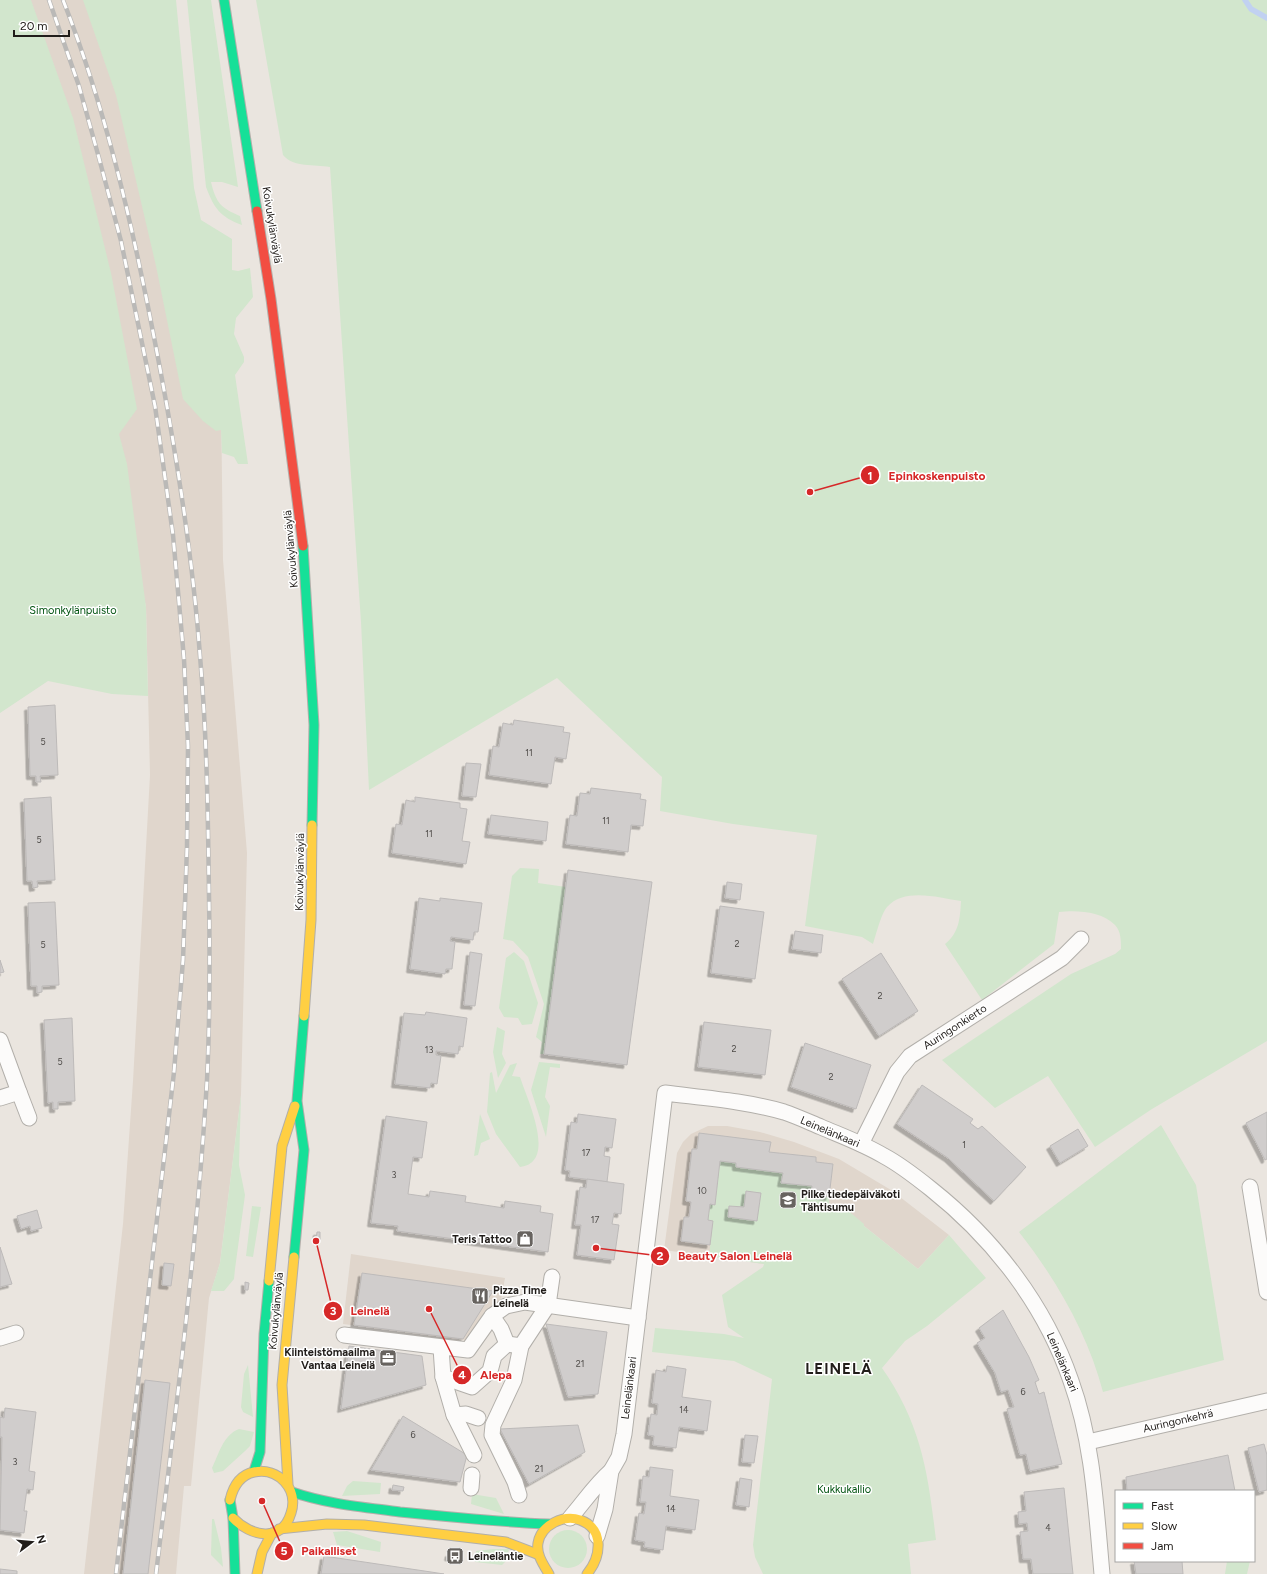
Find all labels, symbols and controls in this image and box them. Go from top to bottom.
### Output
scale bar [14,12,69,38]
text: 20 m [20,19,48,33]
street label: Koivukylänväylä [260,186,284,264]
callout: Epinkoskenpuisto [860,463,993,487]
text: 1 [867,469,873,483]
text: Epinkoskenpuisto [888,469,986,483]
street label: Koivukylänväylä [281,510,301,588]
park label: Simonkylänpuisto [29,604,117,617]
house number: 5 [40,736,46,747]
house number: 11 [525,747,533,758]
house number: 11 [602,815,610,826]
house number: 11 [425,828,433,839]
street label: Koivukylänväylä [293,833,307,911]
house number: 5 [36,834,42,845]
house number: 2 [734,938,740,949]
house number: 5 [40,939,46,950]
house number: 2 [877,990,883,1001]
street label: Auringonkierto [921,1002,989,1052]
house number: 2 [731,1043,737,1054]
house number: 13 [425,1044,433,1055]
house number: 5 [57,1056,63,1067]
house number: 2 [828,1071,834,1082]
street label: Leinelänkaari [798,1114,862,1150]
house number: 1 [962,1139,966,1150]
house number: 17 [582,1147,590,1158]
house number: 3 [392,1169,397,1180]
house number: 10 [697,1185,707,1196]
place label: Pilke tiedepäiväkoti Tähtisumu [801,1188,900,1214]
school or university icon: Pilke tiedepäiväkoti Tähtisumu [778,1190,798,1210]
house number: 17 [591,1214,599,1225]
shop icon: Teris Tattoo [515,1229,535,1249]
place label: Teris Tattoo [452,1233,513,1246]
callout: Beauty Salon Leinelä [650,1244,800,1268]
text: 2 [657,1249,664,1263]
text: Beauty Salon Leinelä [678,1249,792,1263]
street label: Koivukylänväylä [266,1272,286,1350]
place label: Pizza Time Leinelä [493,1284,546,1310]
restaurant icon: Pizza Time Leinelä [470,1286,490,1306]
callout: Leinelä [323,1299,398,1323]
text: 3 [330,1304,337,1318]
text: Leinelä [351,1304,390,1318]
street label: Leinelänkaari [1044,1330,1080,1394]
place label: Kiinteistömaailma Vantaa Leinelä [284,1346,375,1372]
office icon: Kiinteistömaailma Vantaa Leinelä [378,1348,398,1368]
street label: Leinelänkaari [619,1356,639,1420]
house number: 21 [576,1358,584,1369]
district label: LEINELÄ [805,1359,873,1378]
callout: Alepa [452,1363,520,1387]
text: 4 [458,1368,466,1382]
text: Alepa [480,1368,512,1382]
house number: 6 [1020,1386,1026,1397]
house number: 14 [679,1404,689,1415]
street label: Auringonkehrä [1142,1407,1214,1435]
house number: 6 [410,1429,416,1440]
house number: 3 [13,1456,18,1467]
house number: 21 [535,1463,543,1474]
park label: Kukkukallio [817,1483,871,1496]
legend [1115,1490,1255,1562]
text: Fast [1151,1499,1174,1513]
house number: 14 [666,1503,676,1514]
text: Slow [1151,1519,1178,1533]
north arrow [12,1522,52,1562]
house number: 4 [1045,1522,1051,1533]
text: N [34,1533,49,1545]
callout: Paikalliset [274,1539,365,1563]
text: Jam [1151,1539,1174,1553]
text: 5 [281,1544,288,1558]
text: Paikalliset [301,1544,357,1558]
bus stop icon: Leineläntie [445,1546,465,1566]
place label: Leineläntie [468,1550,523,1563]

